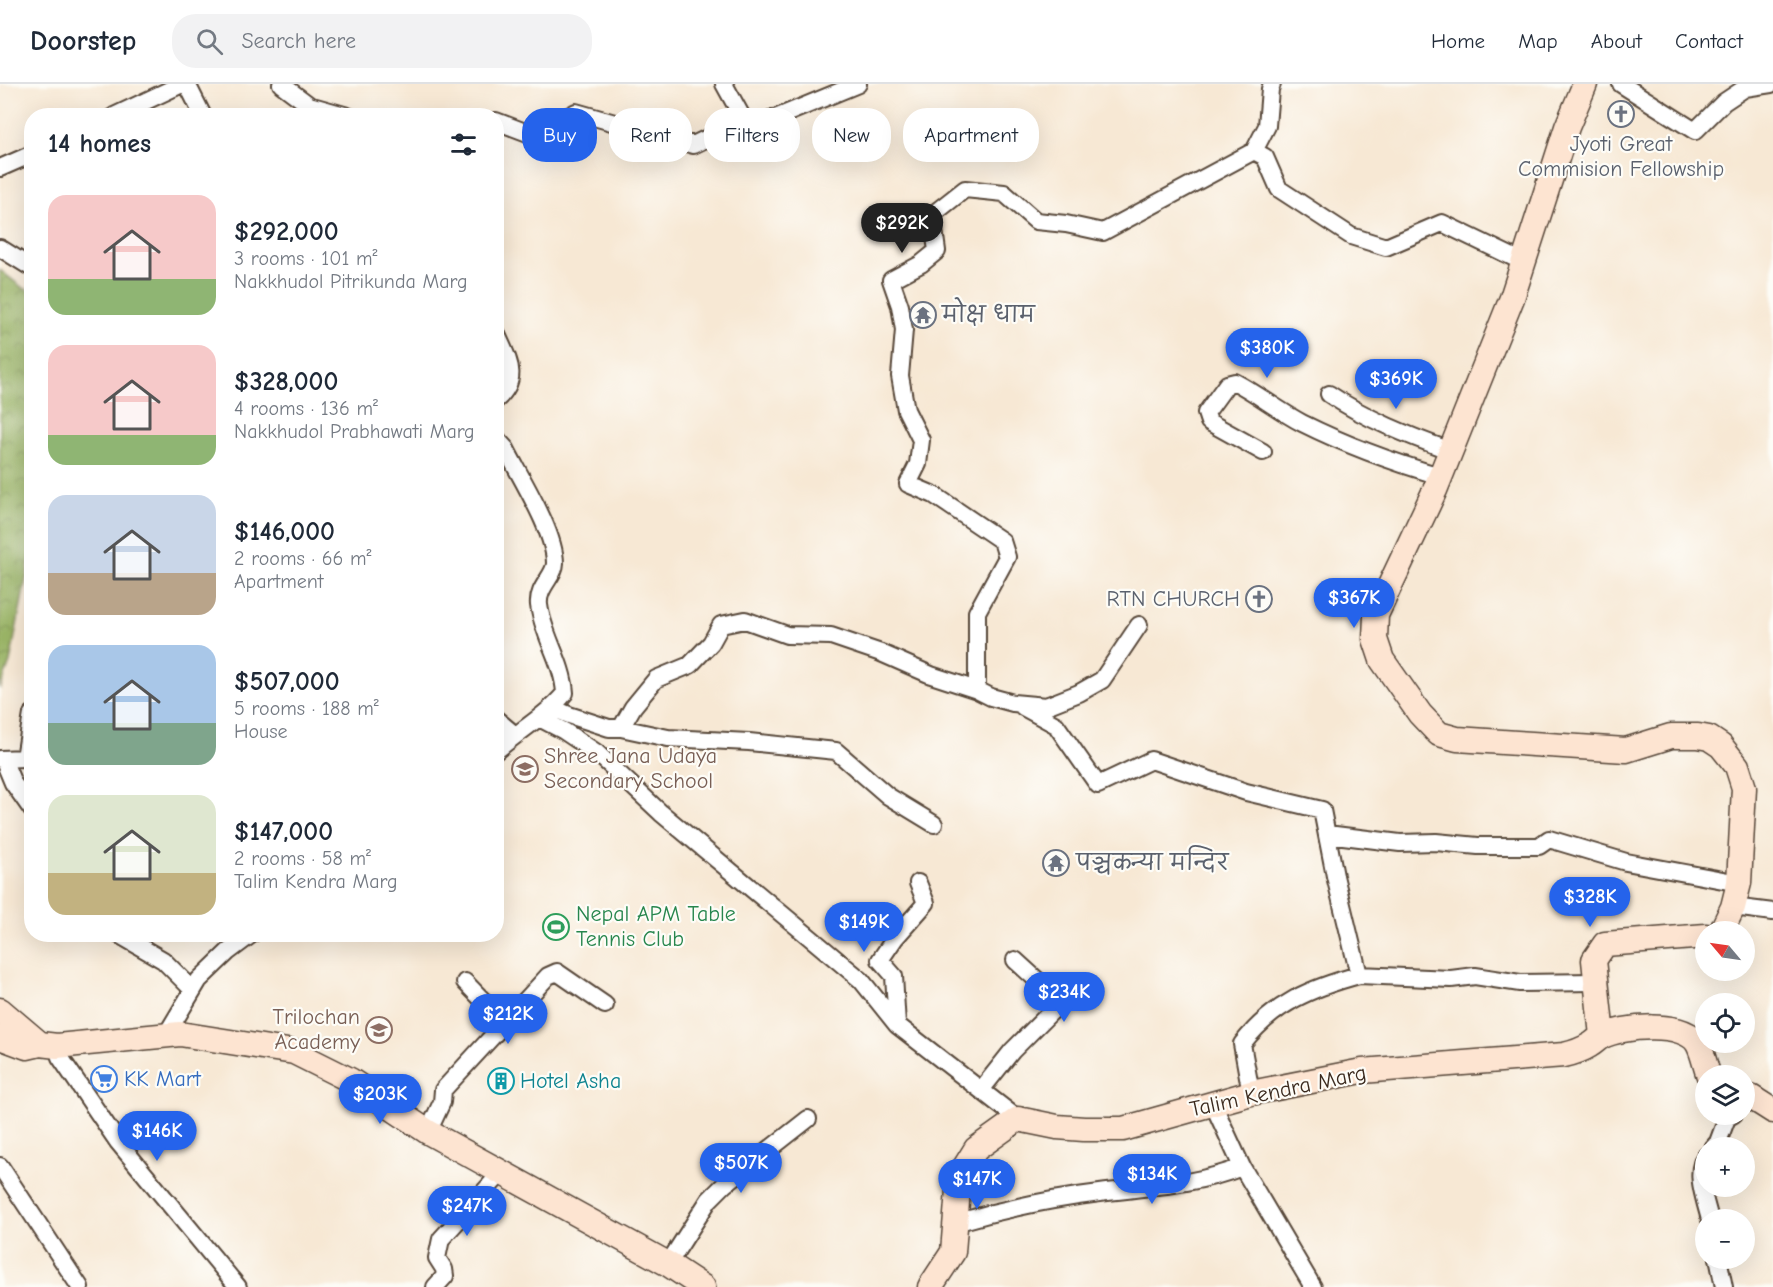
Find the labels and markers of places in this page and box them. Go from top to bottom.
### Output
church icon: Jyoti Great Commision Fellowship [1606,99,1636,129]
place label: Jyoti Great Commision Fellowship [1518,131,1724,182]
pin: $292K [860,203,944,254]
place label: मोक्ष धाम [941,297,1037,328]
temple icon: मोक्ष धाम [908,300,938,330]
pin: $380K [1225,328,1309,379]
pin: $369K [1354,359,1438,410]
pin: $367K [1312,578,1396,629]
church icon: RTN CHURCH [1244,584,1274,614]
place label: RTN CHURCH [1106,586,1240,612]
place label: Shree Jana Udaya Secondary School [544,743,717,794]
school or university icon: Shree Jana Udaya Secondary School [510,754,540,784]
place label: पञ्चकन्या मन्दिर [1075,845,1229,876]
temple icon: पञ्चकन्या मन्दिर [1041,848,1071,878]
pin: $328K [1548,877,1632,928]
place label: Nepal APM Table Tennis Club [576,901,736,952]
pin: $149K [822,902,906,953]
sports icon: Nepal APM Table Tennis Club [541,912,571,942]
pin: $234K [1022,972,1106,1023]
pin: $212K [466,994,550,1045]
place label: Trilochan Academy [272,1004,360,1055]
school or university icon: Trilochan Academy [364,1015,394,1045]
supermarket icon: KK Mart [89,1064,119,1094]
place label: KK Mart [124,1066,202,1092]
building icon: Hotel Asha [486,1066,516,1096]
place label: Hotel Asha [520,1068,621,1094]
pin: $203K [338,1074,422,1125]
pin: $146K [115,1111,199,1162]
pin: $507K [699,1143,783,1194]
pin: $134K [1110,1154,1194,1205]
pin: $147K [935,1159,1019,1210]
pin: $247K [425,1186,509,1237]

